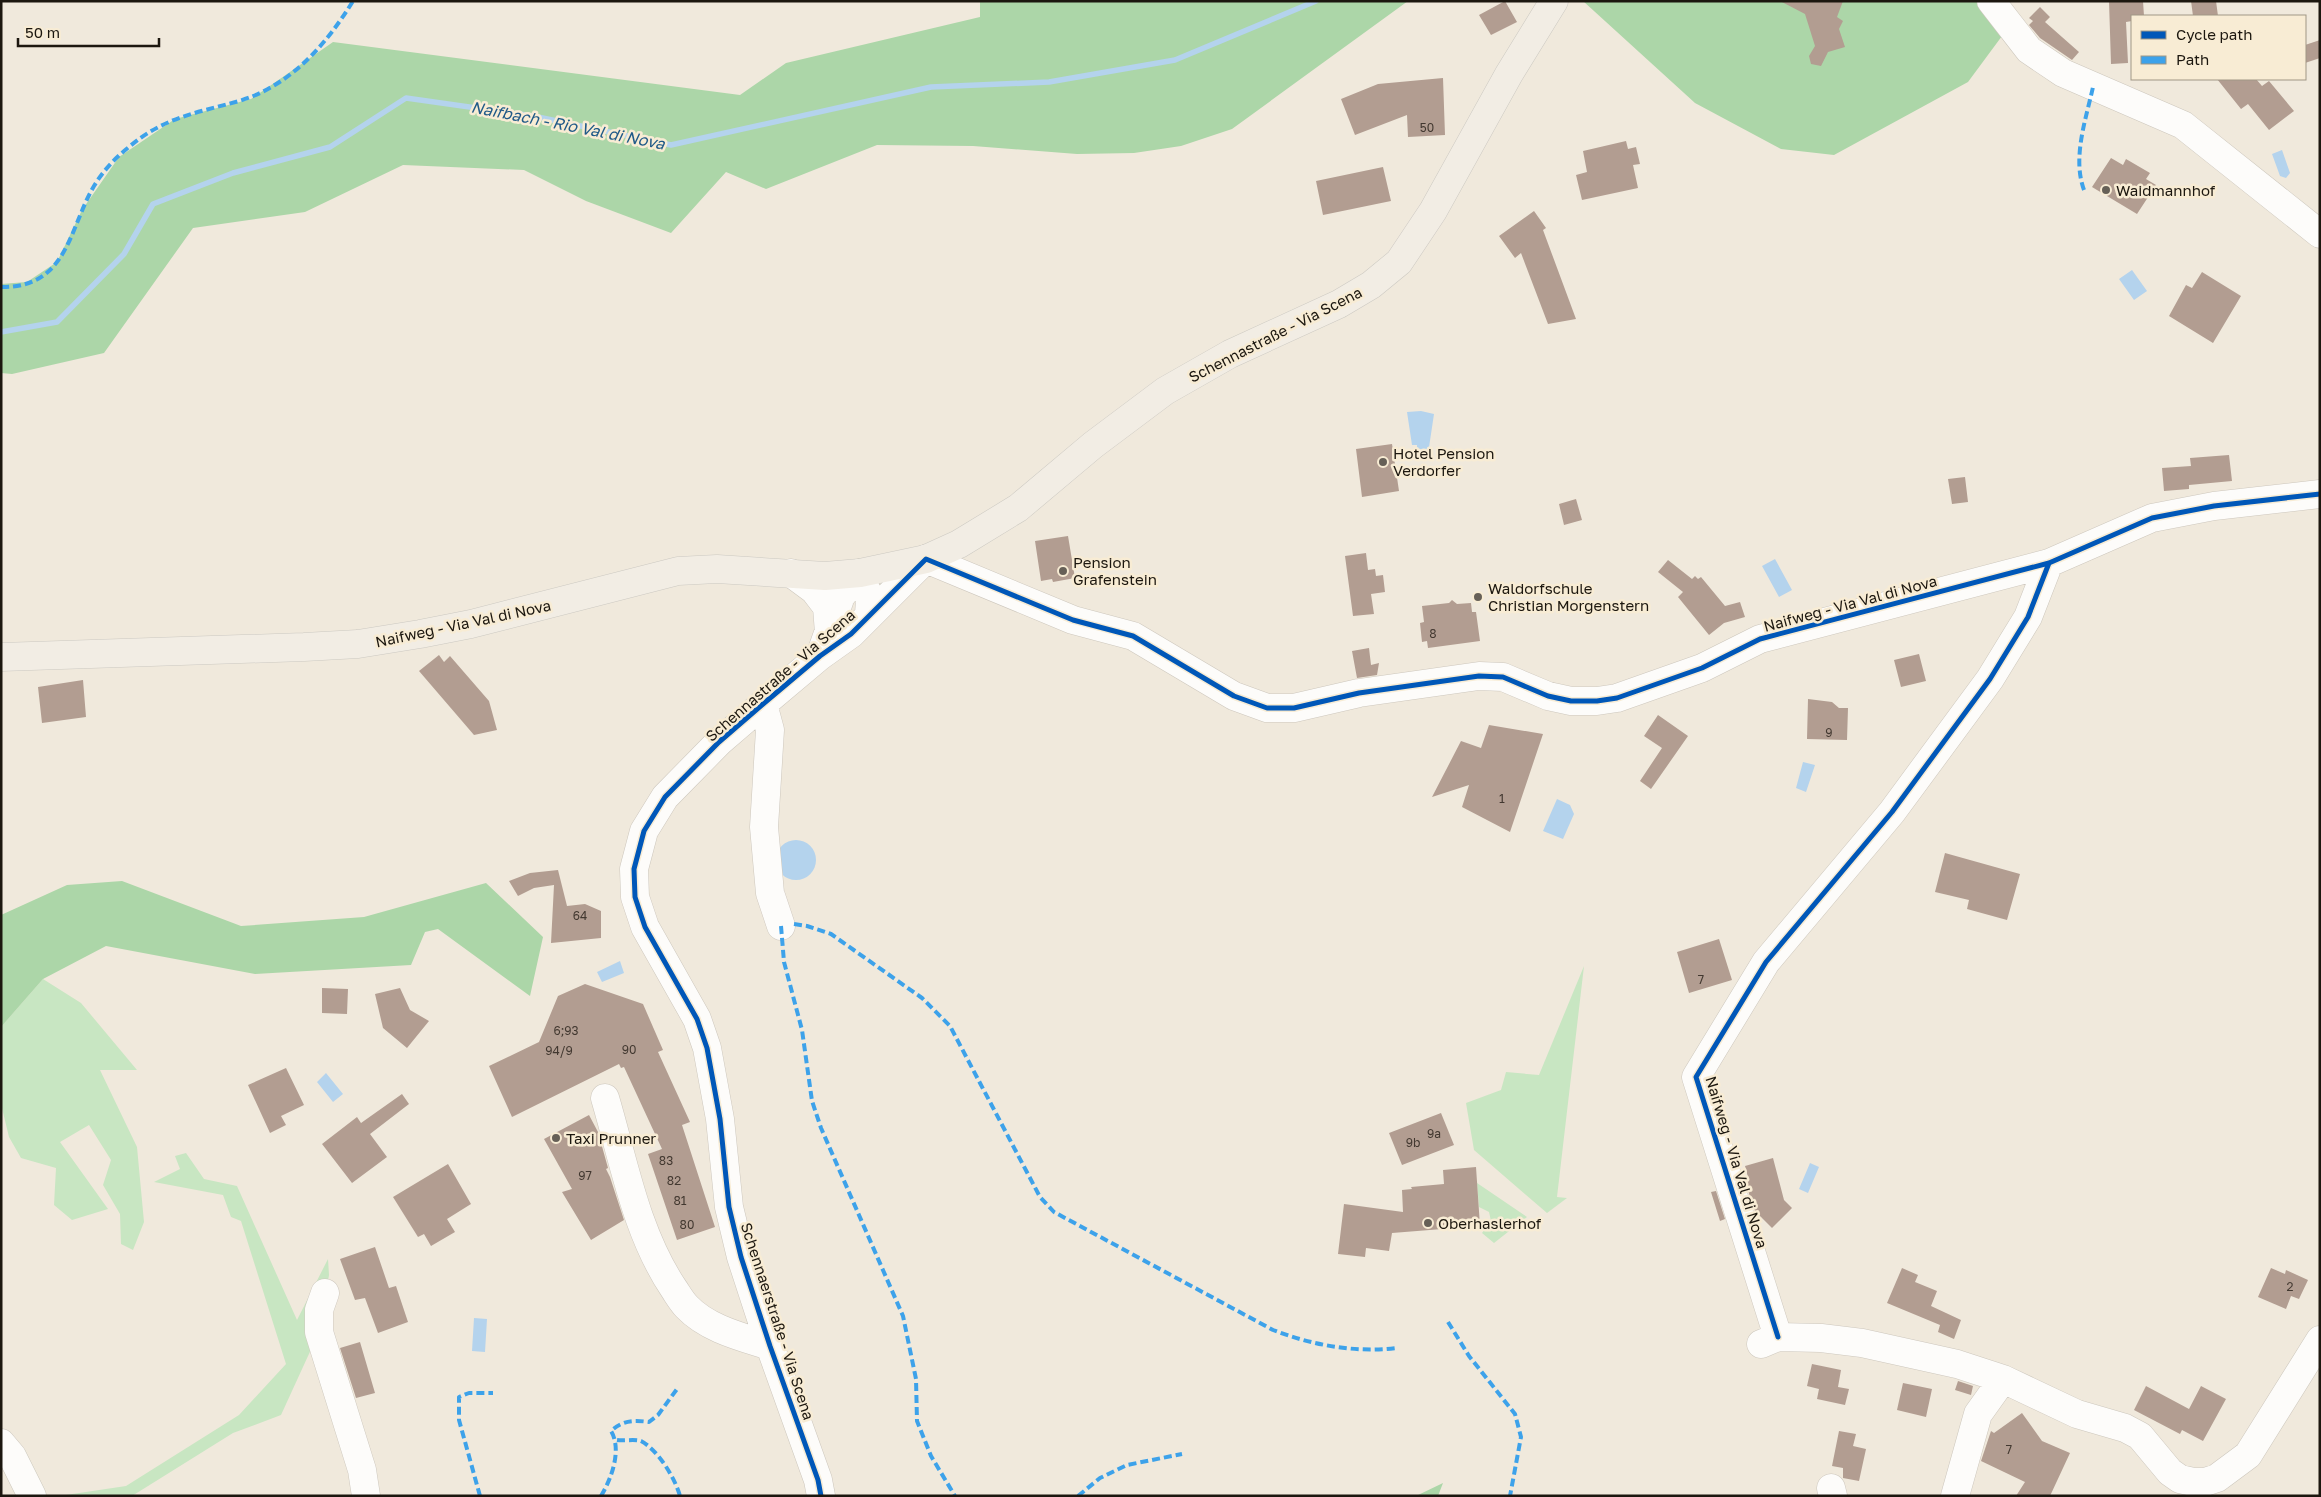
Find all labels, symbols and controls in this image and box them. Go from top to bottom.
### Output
scale bar [18,15,159,47]
legend [2131,15,2306,80]
text: 50 m [25,23,60,41]
text: Cycle path [2176,25,2252,43]
text: Path [2176,50,2209,68]
water label: Naifbach - Rio Val di Nova [470,96,667,154]
house number: 50 [1420,120,1434,135]
place label: Waidmannhof [2116,181,2216,199]
marker: Waidmannhof [2100,184,2112,196]
street label: Schennastraße - Via Scena [1185,282,1365,386]
place label: Hotel Pension Verdorfer [1393,444,1494,479]
marker: Hotel Pension Verdorfer [1377,456,1389,468]
place label: Pension Grafenstein [1073,553,1157,588]
marker: Pension Grafenstein [1057,565,1069,577]
street label: Naifweg - Via Val di Nova [1761,571,1939,635]
place label: Waldorfschule Christian Morgenstern [1488,579,1649,614]
marker: Waldorfschule Christian Morgenstern [1472,591,1484,603]
street label: Naifweg - Via Val di Nova [374,596,552,650]
street label: Schennastraße - Via Scena [702,605,858,745]
house number: 8 [1429,626,1437,641]
house number: 9 [1825,725,1833,740]
house number: 1 [1499,791,1505,806]
house number: 64 [573,908,587,923]
house number: 7 [1698,972,1704,987]
house number: 6;93 [553,1023,579,1038]
house number: 90 [622,1042,636,1057]
house number: 94/9 [545,1043,573,1058]
street label: Naifweg - Via Val di Nova [1702,1074,1772,1250]
house number: 9a [1427,1126,1441,1141]
place label: Taxi Prunner [566,1129,656,1147]
marker: Taxi Prunner [550,1132,562,1144]
house number: 9b [1406,1135,1420,1150]
house number: 83 [659,1153,673,1168]
house number: 97 [578,1168,592,1183]
house number: 82 [667,1173,681,1188]
house number: 81 [673,1193,687,1208]
place label: Oberhaslerhof [1438,1214,1542,1232]
house number: 80 [680,1217,694,1232]
marker: Oberhaslerhof [1422,1217,1434,1229]
street label: Schennaerstraße - Via Scena [738,1220,818,1422]
house number: 2 [2287,1279,2294,1294]
house number: 7 [2006,1442,2012,1457]

